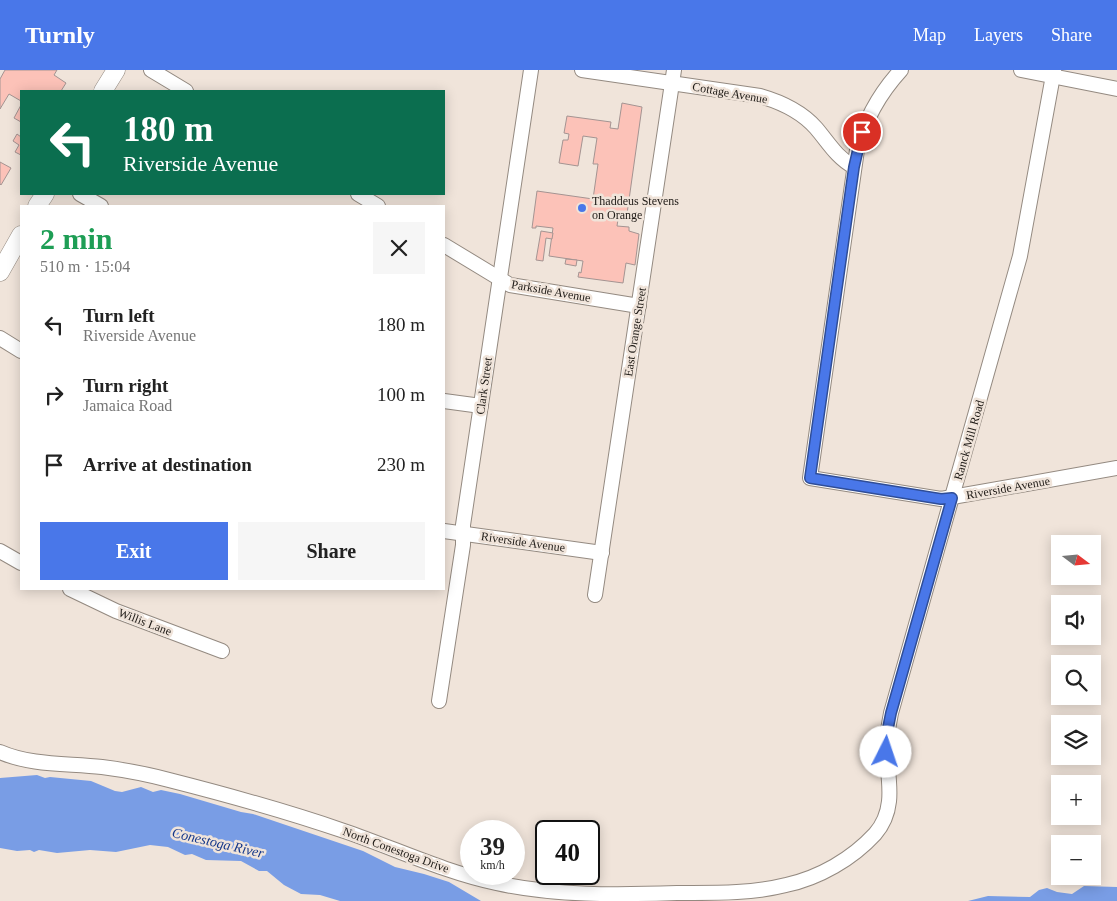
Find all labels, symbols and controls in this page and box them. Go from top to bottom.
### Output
text: Turnly [25,22,95,48]
text: Map [913,25,946,45]
text: Layers [974,25,1023,45]
text: Share [1051,25,1092,45]
street label: Cottage Avenue [691,79,769,107]
icon: left [40,110,105,175]
text: 180 m [123,110,213,149]
pin [841,111,883,153]
icon: arrive [848,118,876,146]
text: Riverside Avenue [123,151,278,176]
place label: Thaddeus Stevens on Orange [592,194,679,222]
marker: Thaddeus Stevens on Orange [576,202,588,214]
text: 2 min [40,222,113,255]
button: close [373,222,425,274]
text: 510 m · 15:04 [40,258,130,275]
street label: Parkside Avenue [510,277,592,305]
street label: East Orange Street [621,286,649,378]
text: Turn left [83,305,155,326]
icon: left [40,311,68,339]
text: 180 m [377,314,425,335]
text: Riverside Avenue [83,327,196,344]
street label: Clark Street [473,356,495,416]
text: Turn right [83,375,168,396]
icon: right [40,381,68,409]
text: 100 m [377,384,425,405]
text: Jamaica Road [83,397,172,414]
street label: Ranck Mill Road [951,398,987,482]
icon: arrive [40,451,68,479]
text: Arrive at destination [83,454,252,475]
text: 230 m [377,454,425,475]
street label: Riverside Avenue [965,474,1051,502]
button: Exit [40,522,228,580]
button: Share [238,522,425,580]
street label: Riverside Avenue [480,529,566,555]
north arrow [1051,535,1101,585]
map controls [1051,535,1101,885]
button: sound [1051,595,1101,645]
street label: Willis Lane [116,605,174,639]
button: search [1051,655,1101,705]
button: layers [1051,715,1101,765]
position arrow [859,725,911,777]
button: + [1051,775,1101,825]
speed limit sign: 40 [535,820,600,885]
street label: North Conestoga Drive [341,824,451,876]
water label: Conestoga River [171,825,266,861]
text: 39 [480,833,505,860]
button: − [1051,835,1101,885]
text: km/h [480,858,505,872]

